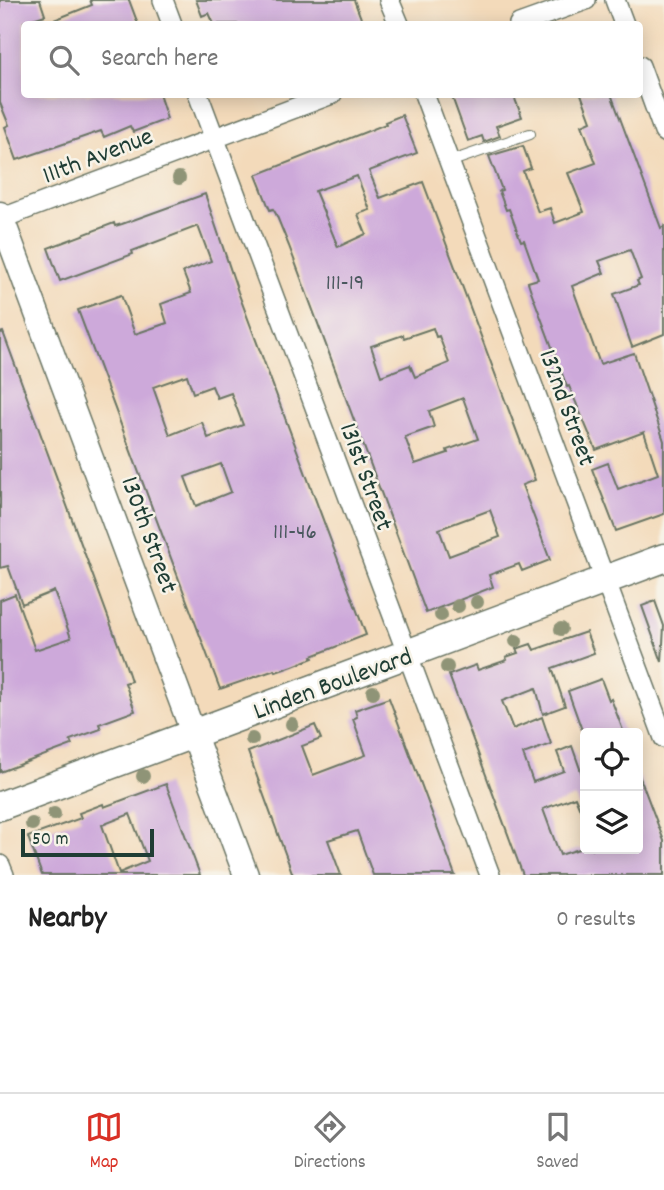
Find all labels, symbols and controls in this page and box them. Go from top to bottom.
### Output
search box [21,21,643,98]
icon: search [45,41,83,79]
text: Search here [101,41,219,78]
street label: 111th Avenue [38,119,159,195]
house number: 111-19 [326,268,364,301]
street label: 132nd Street [527,345,604,472]
street label: 131st Street [328,418,401,537]
street label: 130th Street [109,472,186,599]
house number: 111-46 [273,517,317,550]
street label: Linden Boulevard [249,639,418,731]
map controls [580,728,643,854]
button: locate [580,728,643,791]
button: layers [580,791,643,854]
scale bar [21,826,154,858]
text: 50 m [32,827,69,854]
text: Nearby [28,899,106,942]
text: 0 results [556,904,636,937]
tab: Map [85,1108,123,1177]
tab: Directions [294,1108,366,1177]
tab: Saved [536,1108,579,1177]

